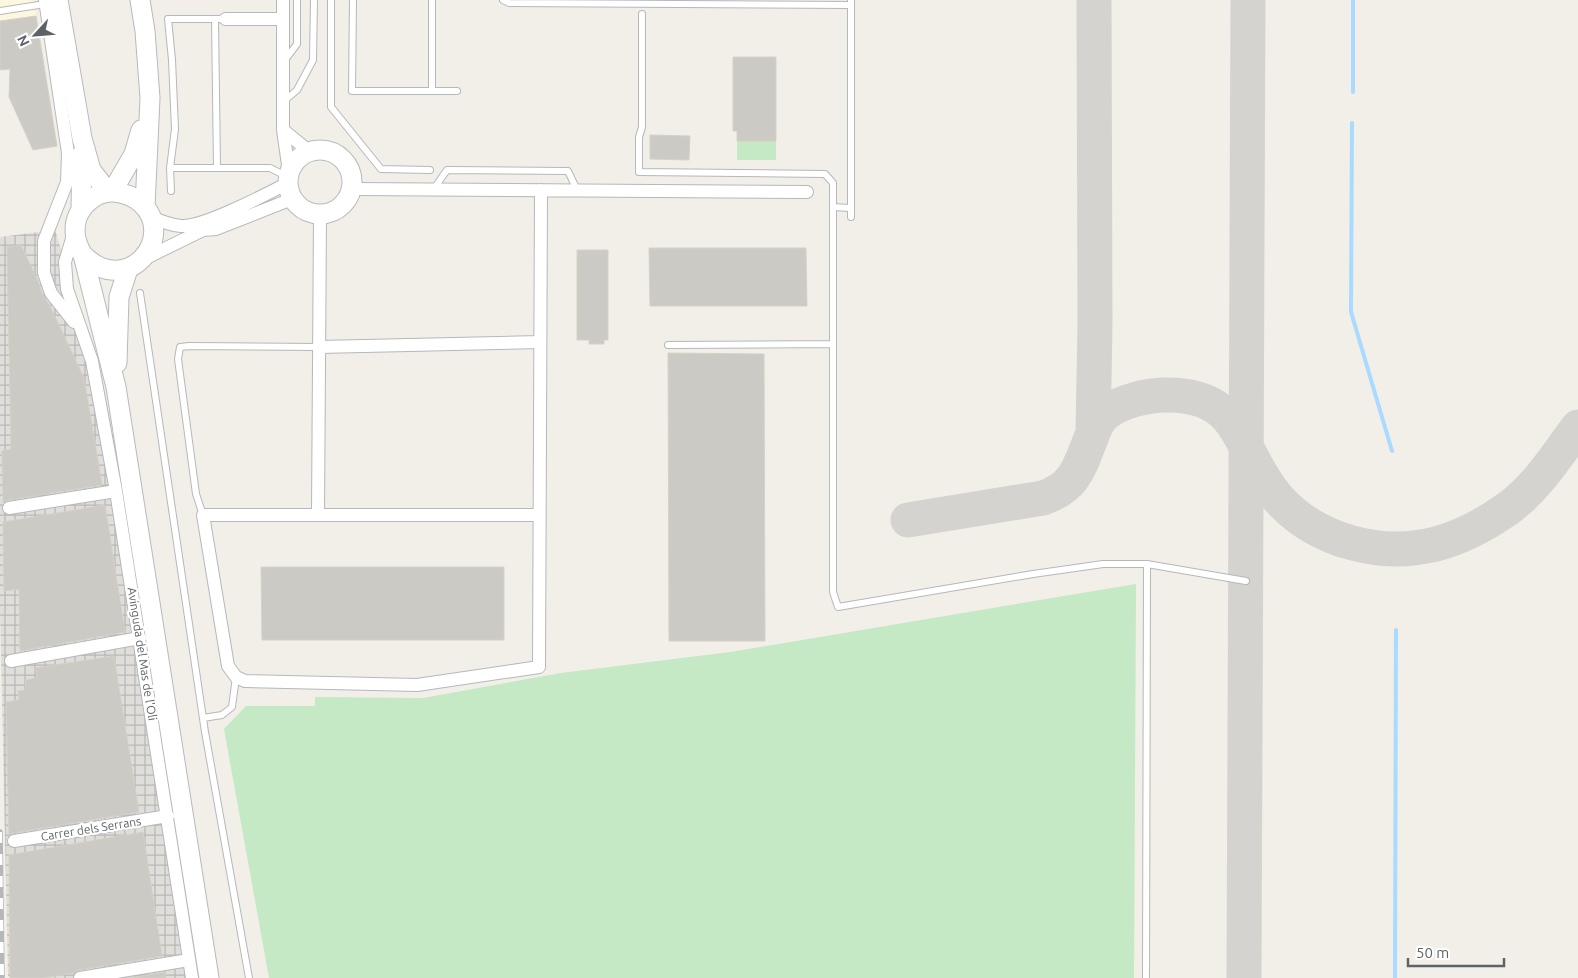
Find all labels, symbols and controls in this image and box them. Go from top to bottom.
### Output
north arrow [10,10,60,60]
text: N [14,32,33,49]
street label: Avinguda del Mas de l'Oli [126,586,159,722]
street label: Carrer dels Serrans [40,814,142,843]
scale bar [1408,936,1504,968]
text: 50 m [1416,944,1449,961]

